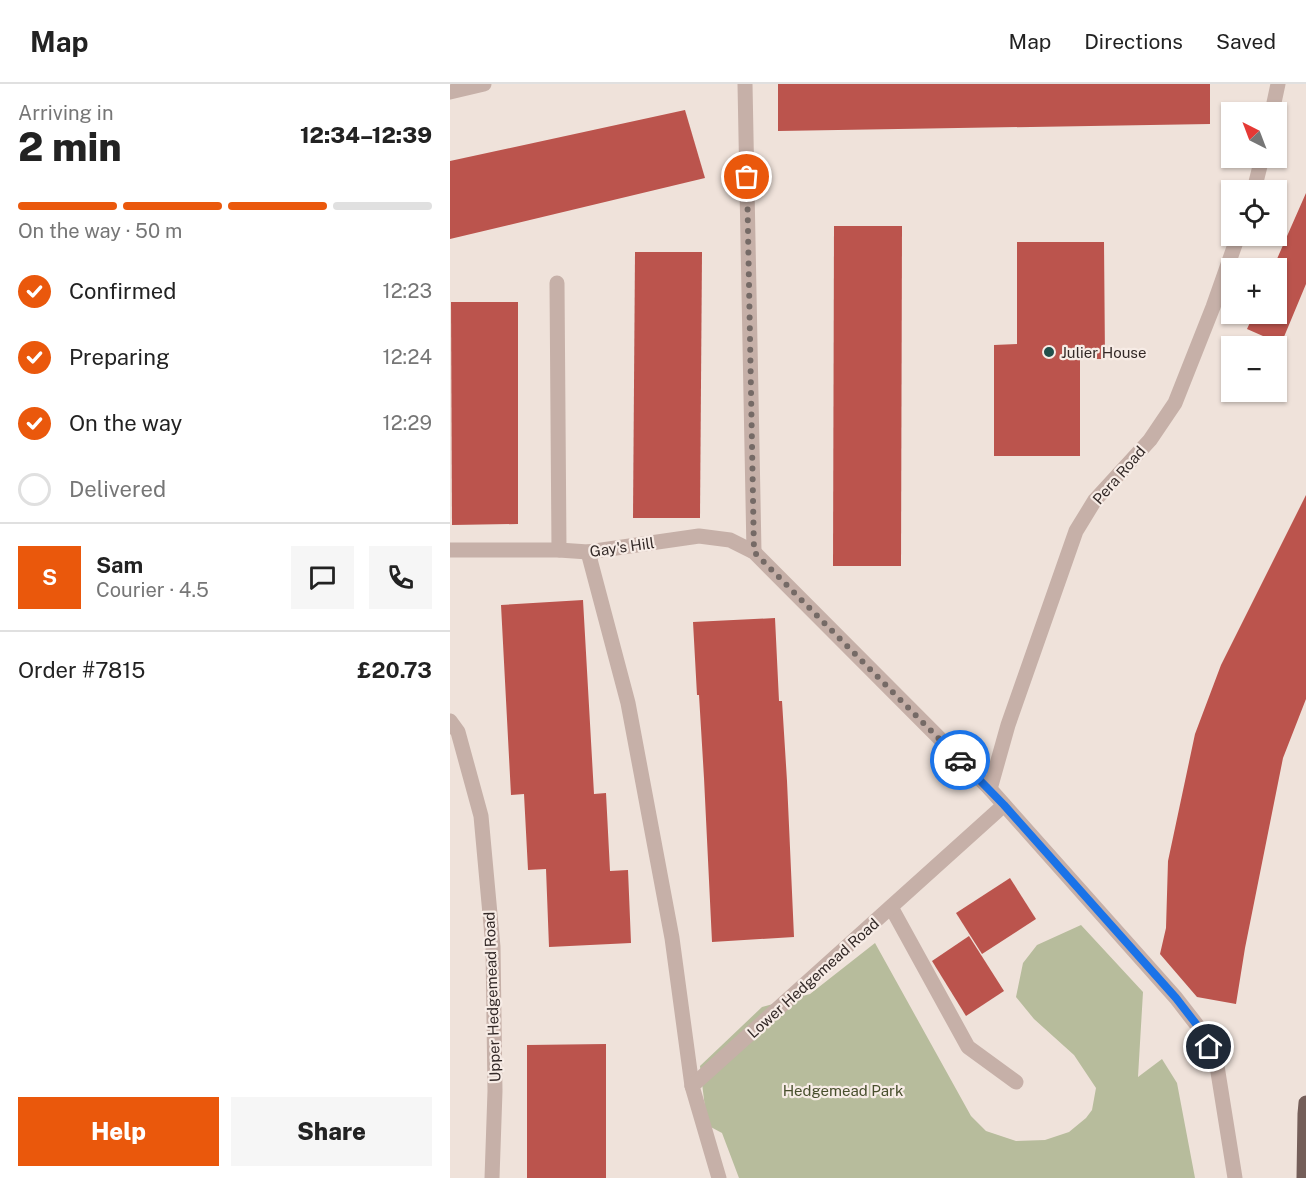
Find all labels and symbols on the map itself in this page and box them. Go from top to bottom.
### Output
north arrow [1221,102,1287,168]
pin [721,151,772,202]
place label: Julier House [1061,344,1146,361]
marker: Julier House [1042,345,1056,359]
street label: Pera Road [1089,443,1149,507]
street label: Gay's Hill [589,534,655,560]
courier [930,730,990,790]
street label: Upper Hedgemead Road [481,911,503,1083]
street label: Lower Hedgemead Road [744,915,882,1041]
pin [1183,1021,1234,1072]
park label: Hedgemead Park [783,1082,903,1099]

